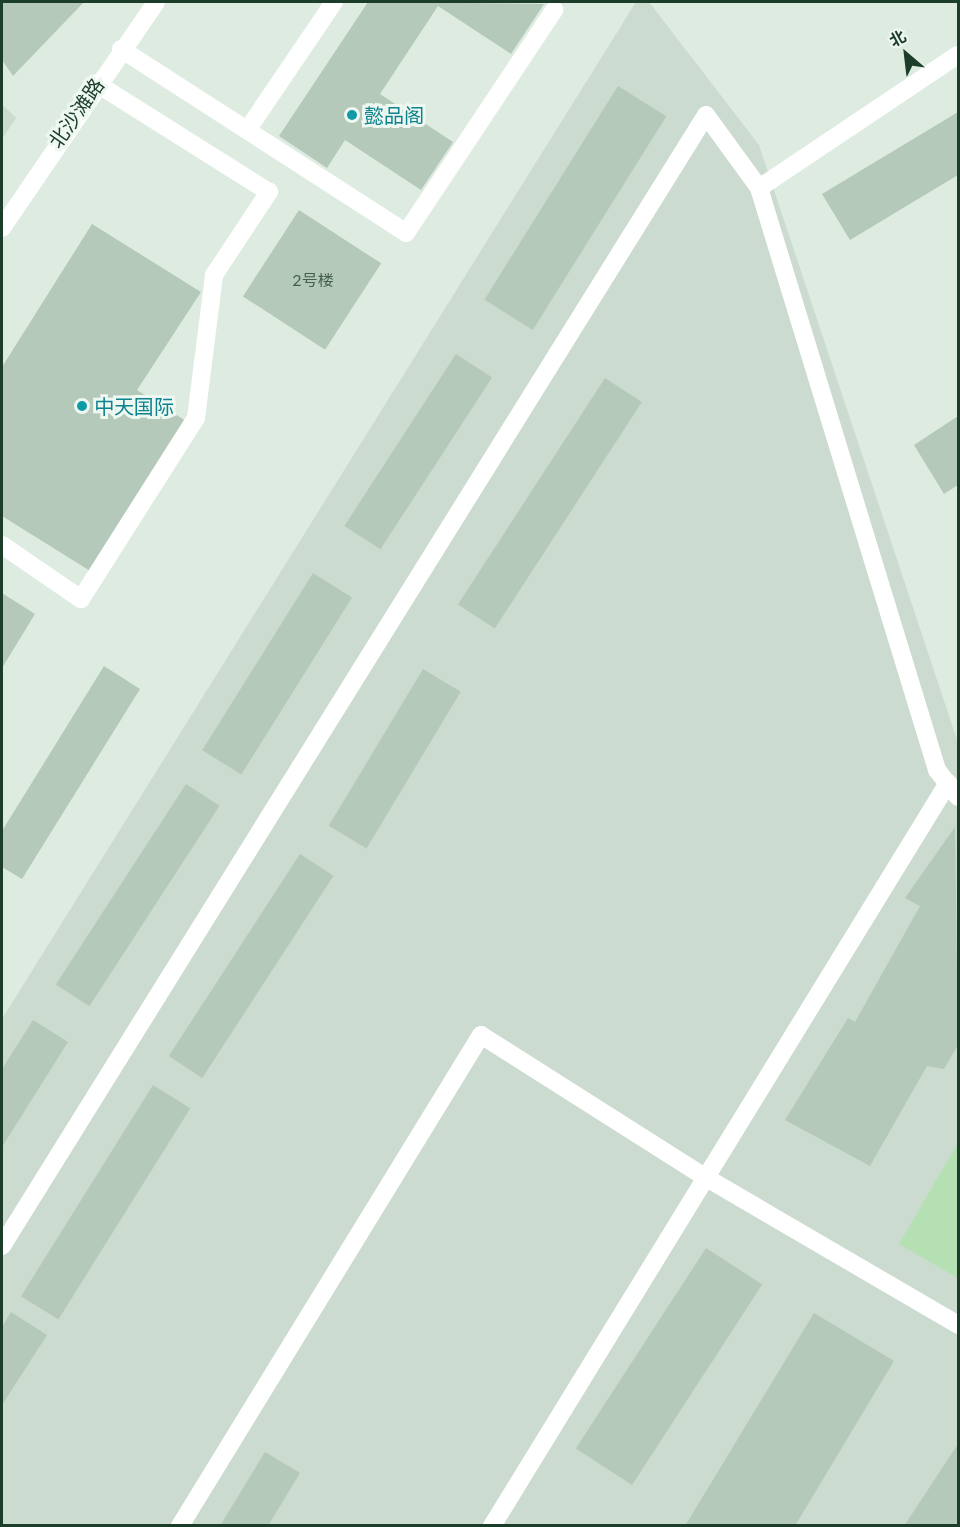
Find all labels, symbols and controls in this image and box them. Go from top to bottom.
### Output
north arrow [876,24,936,84]
text: 北 [886,26,909,50]
street label: 北沙滩路 [43,73,109,153]
place label: 懿品阁 [364,103,424,127]
marker: 懿品阁 [345,108,359,122]
house number: 2号楼 [292,270,334,290]
place label: 中天国际 [94,394,174,418]
marker: 中天国际 [75,399,89,413]

